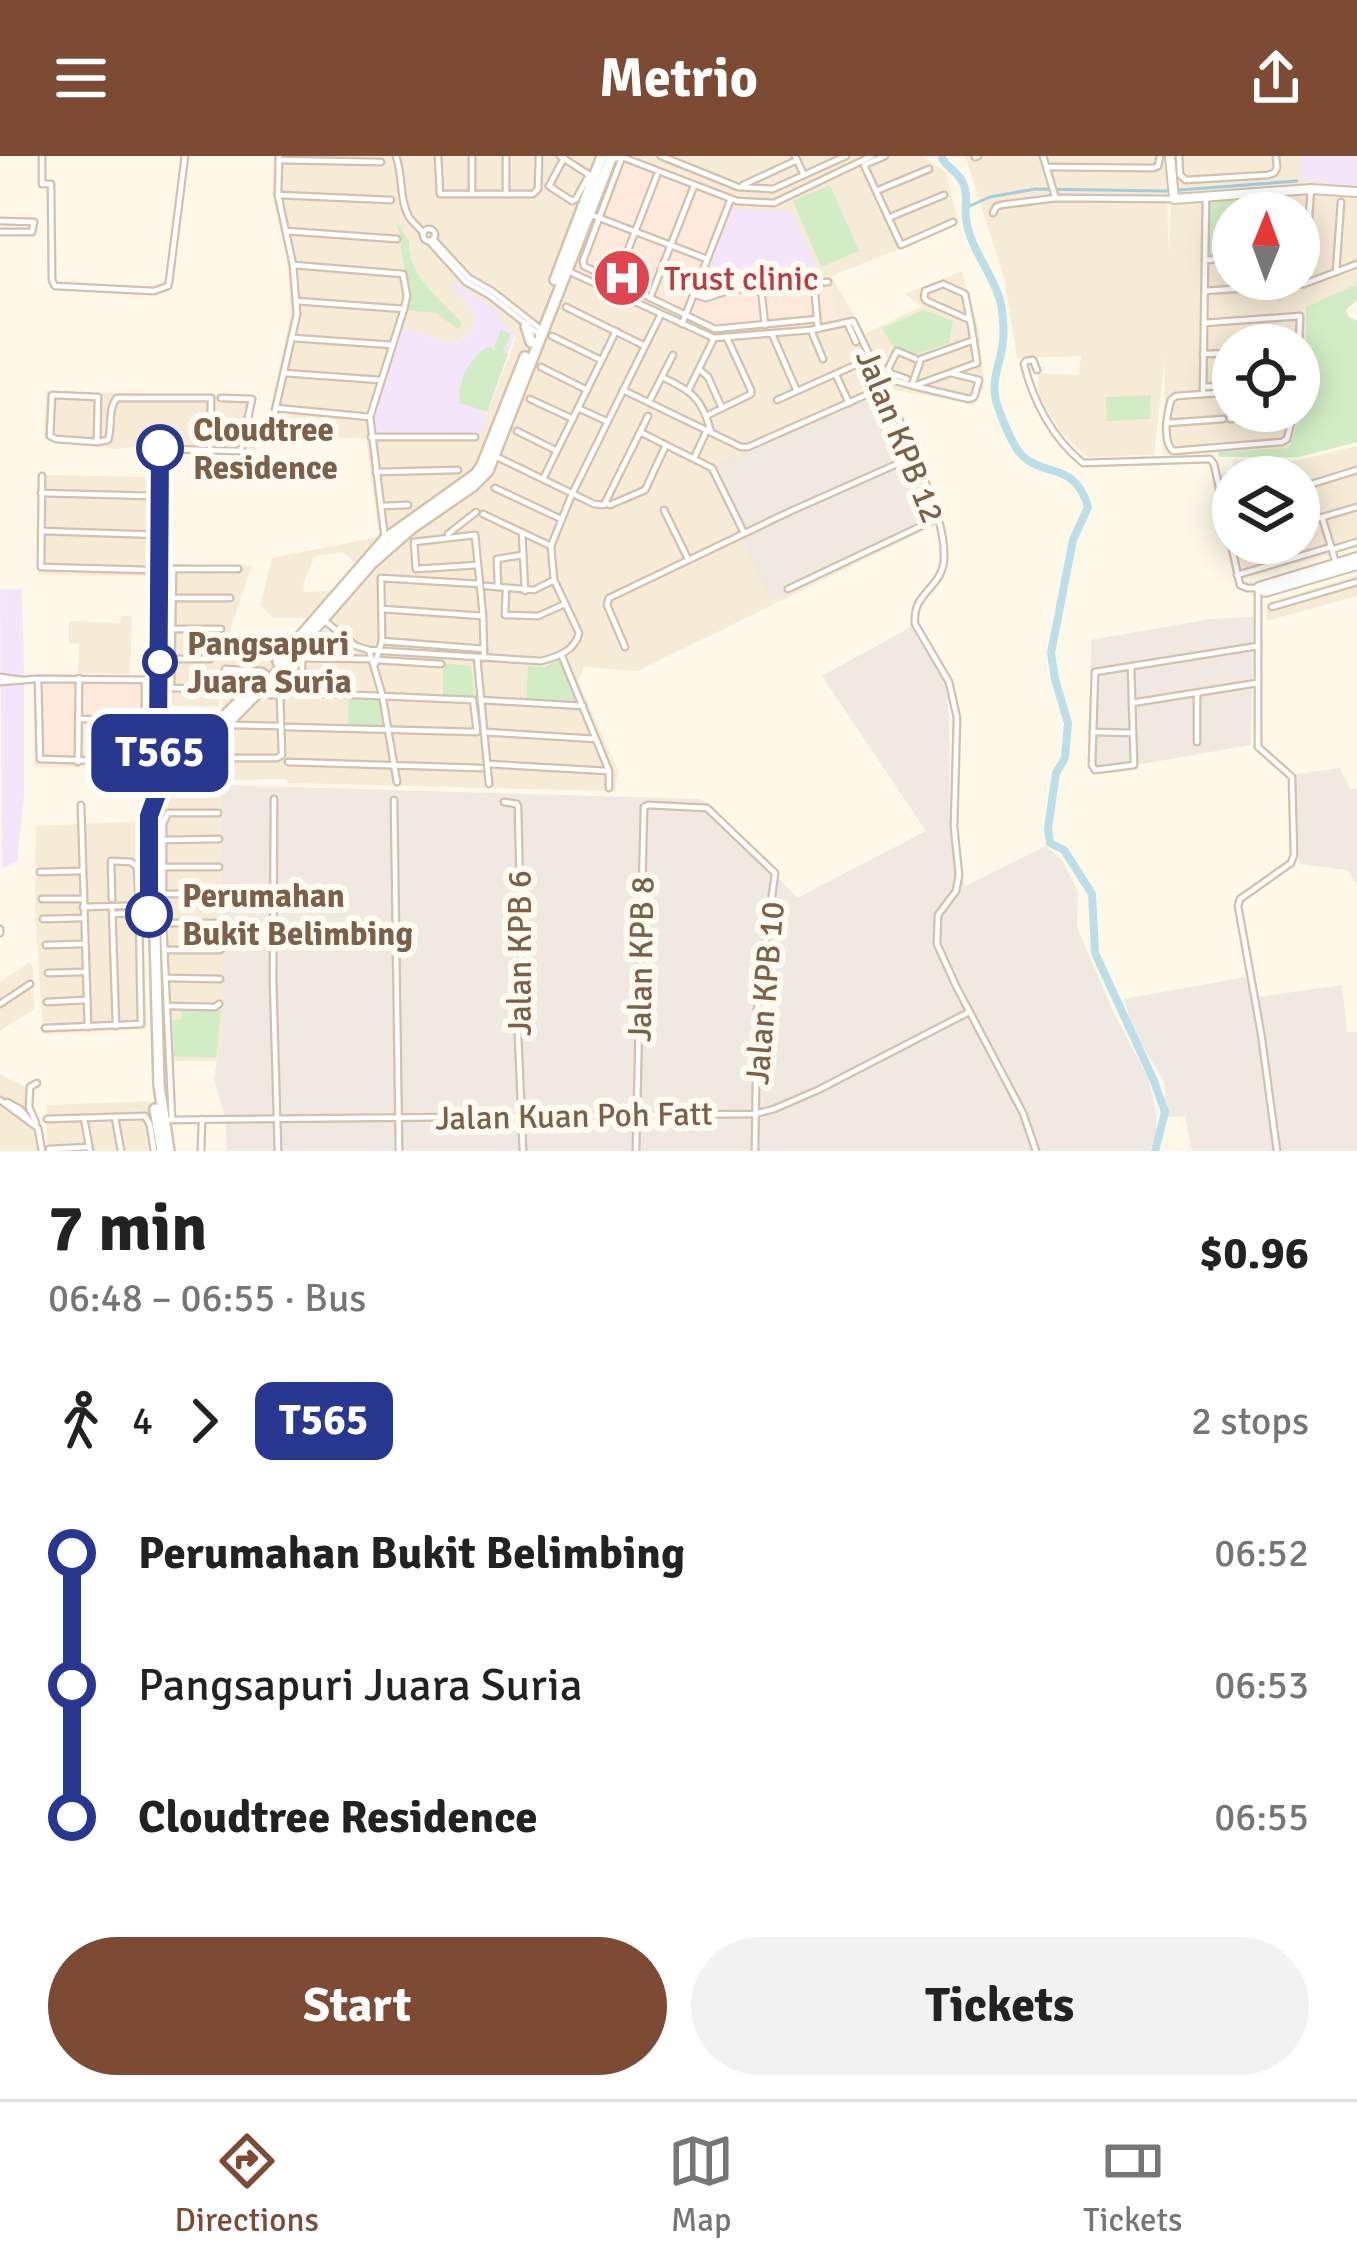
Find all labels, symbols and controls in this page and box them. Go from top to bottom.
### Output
icon: menu [48,45,114,111]
text: Metrio [599,45,758,112]
icon: share [1243,45,1309,111]
north arrow [1212,192,1320,300]
map controls [1212,192,1320,564]
hospital icon: Trust clinic [591,247,653,309]
place label: Trust clinic [664,259,819,300]
button: locate [1212,324,1320,432]
street label: Jalan KPB 12 [846,344,953,529]
place label: Cloudtree Residence [193,410,338,489]
marker: Cloudtree Residence [138,426,182,470]
button: layers [1212,456,1320,564]
place label: Pangsapuri Juara Suria [187,624,352,703]
marker: Pangsapuri Juara Suria [144,646,176,678]
line badge: T565 [76,714,244,792]
text: T565 [115,727,205,778]
street label: Jalan KPB 6 [500,870,541,1036]
place label: Perumahan Bukit Belimbing [182,876,413,955]
street label: Jalan KPB 8 [620,876,663,1042]
marker: Perumahan Bukit Belimbing [127,892,171,936]
street label: Jalan KPB 10 [737,900,794,1086]
street label: Jalan Kuan Poh Fatt [435,1094,713,1139]
text: 7 min [48,1188,207,1269]
text: $0.96 [1199,1226,1309,1281]
text: 06:48 – 06:55 · Bus [48,1274,366,1322]
icon: walk [48,1388,114,1454]
icon: forward [171,1388,237,1454]
text: T565 [279,1395,369,1446]
text: 4 [132,1397,153,1445]
text: 2 stops [1191,1397,1309,1445]
text: Perumahan Bukit Belimbing [138,1526,685,1581]
text: 06:52 [1214,1529,1309,1577]
text: Pangsapuri Juara Suria [138,1658,583,1713]
text: 06:53 [1214,1661,1309,1709]
text: Cloudtree Residence [138,1790,538,1845]
text: 06:55 [1214,1793,1309,1841]
button: Start [48,1937,667,2075]
button: Tickets [691,1937,1309,2075]
tab: Directions [175,2128,319,2241]
tab: Map [668,2128,734,2241]
tab: Tickets [1083,2128,1182,2241]

